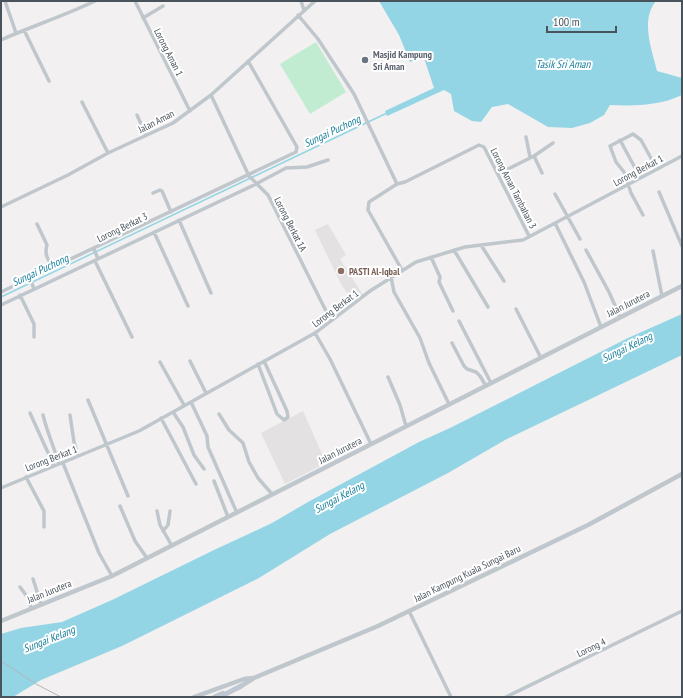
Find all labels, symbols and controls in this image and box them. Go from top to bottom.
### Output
scale bar [547,8,616,34]
text: 100 m [553,14,580,29]
street label: Lorong Aman 1 [151,26,186,78]
place label: Masjid Kampung Sri Aman [373,48,432,73]
marker: Masjid Kampung Sri Aman [360,55,370,65]
water label: Tasik Sri Aman [536,57,591,71]
street label: Jalan Aman [135,107,176,136]
water label: Sungai Puchong [302,111,364,150]
street label: Lorong Aman Tambahan 3 [488,146,540,231]
street label: Lorong Berkat 1 [611,152,665,189]
street label: Lorong Berkat 1A [271,195,310,254]
street label: Lorong Berkat 3 [95,210,150,245]
water label: Sungai Puchong [10,250,72,289]
place label: PASTI Al-Iqbal [349,265,400,278]
marker: PASTI Al-Iqbal [336,266,346,276]
street label: Lorong Berkat 1 [310,287,361,330]
street label: Jalan Jurutera [604,287,652,320]
water label: Sungai Kelang [600,328,656,365]
street label: Jalan Jurutera [316,434,364,467]
street label: Lorong Berkat 1 [23,443,79,474]
water label: Sungai Kelang [312,477,367,516]
street label: Jalan Kampung Kuala Sungai Baru [411,542,523,605]
street label: Jalan Jurutera [24,577,73,607]
water label: Sungai Kelang [21,622,78,656]
street label: Lorong 4 [575,635,608,660]

